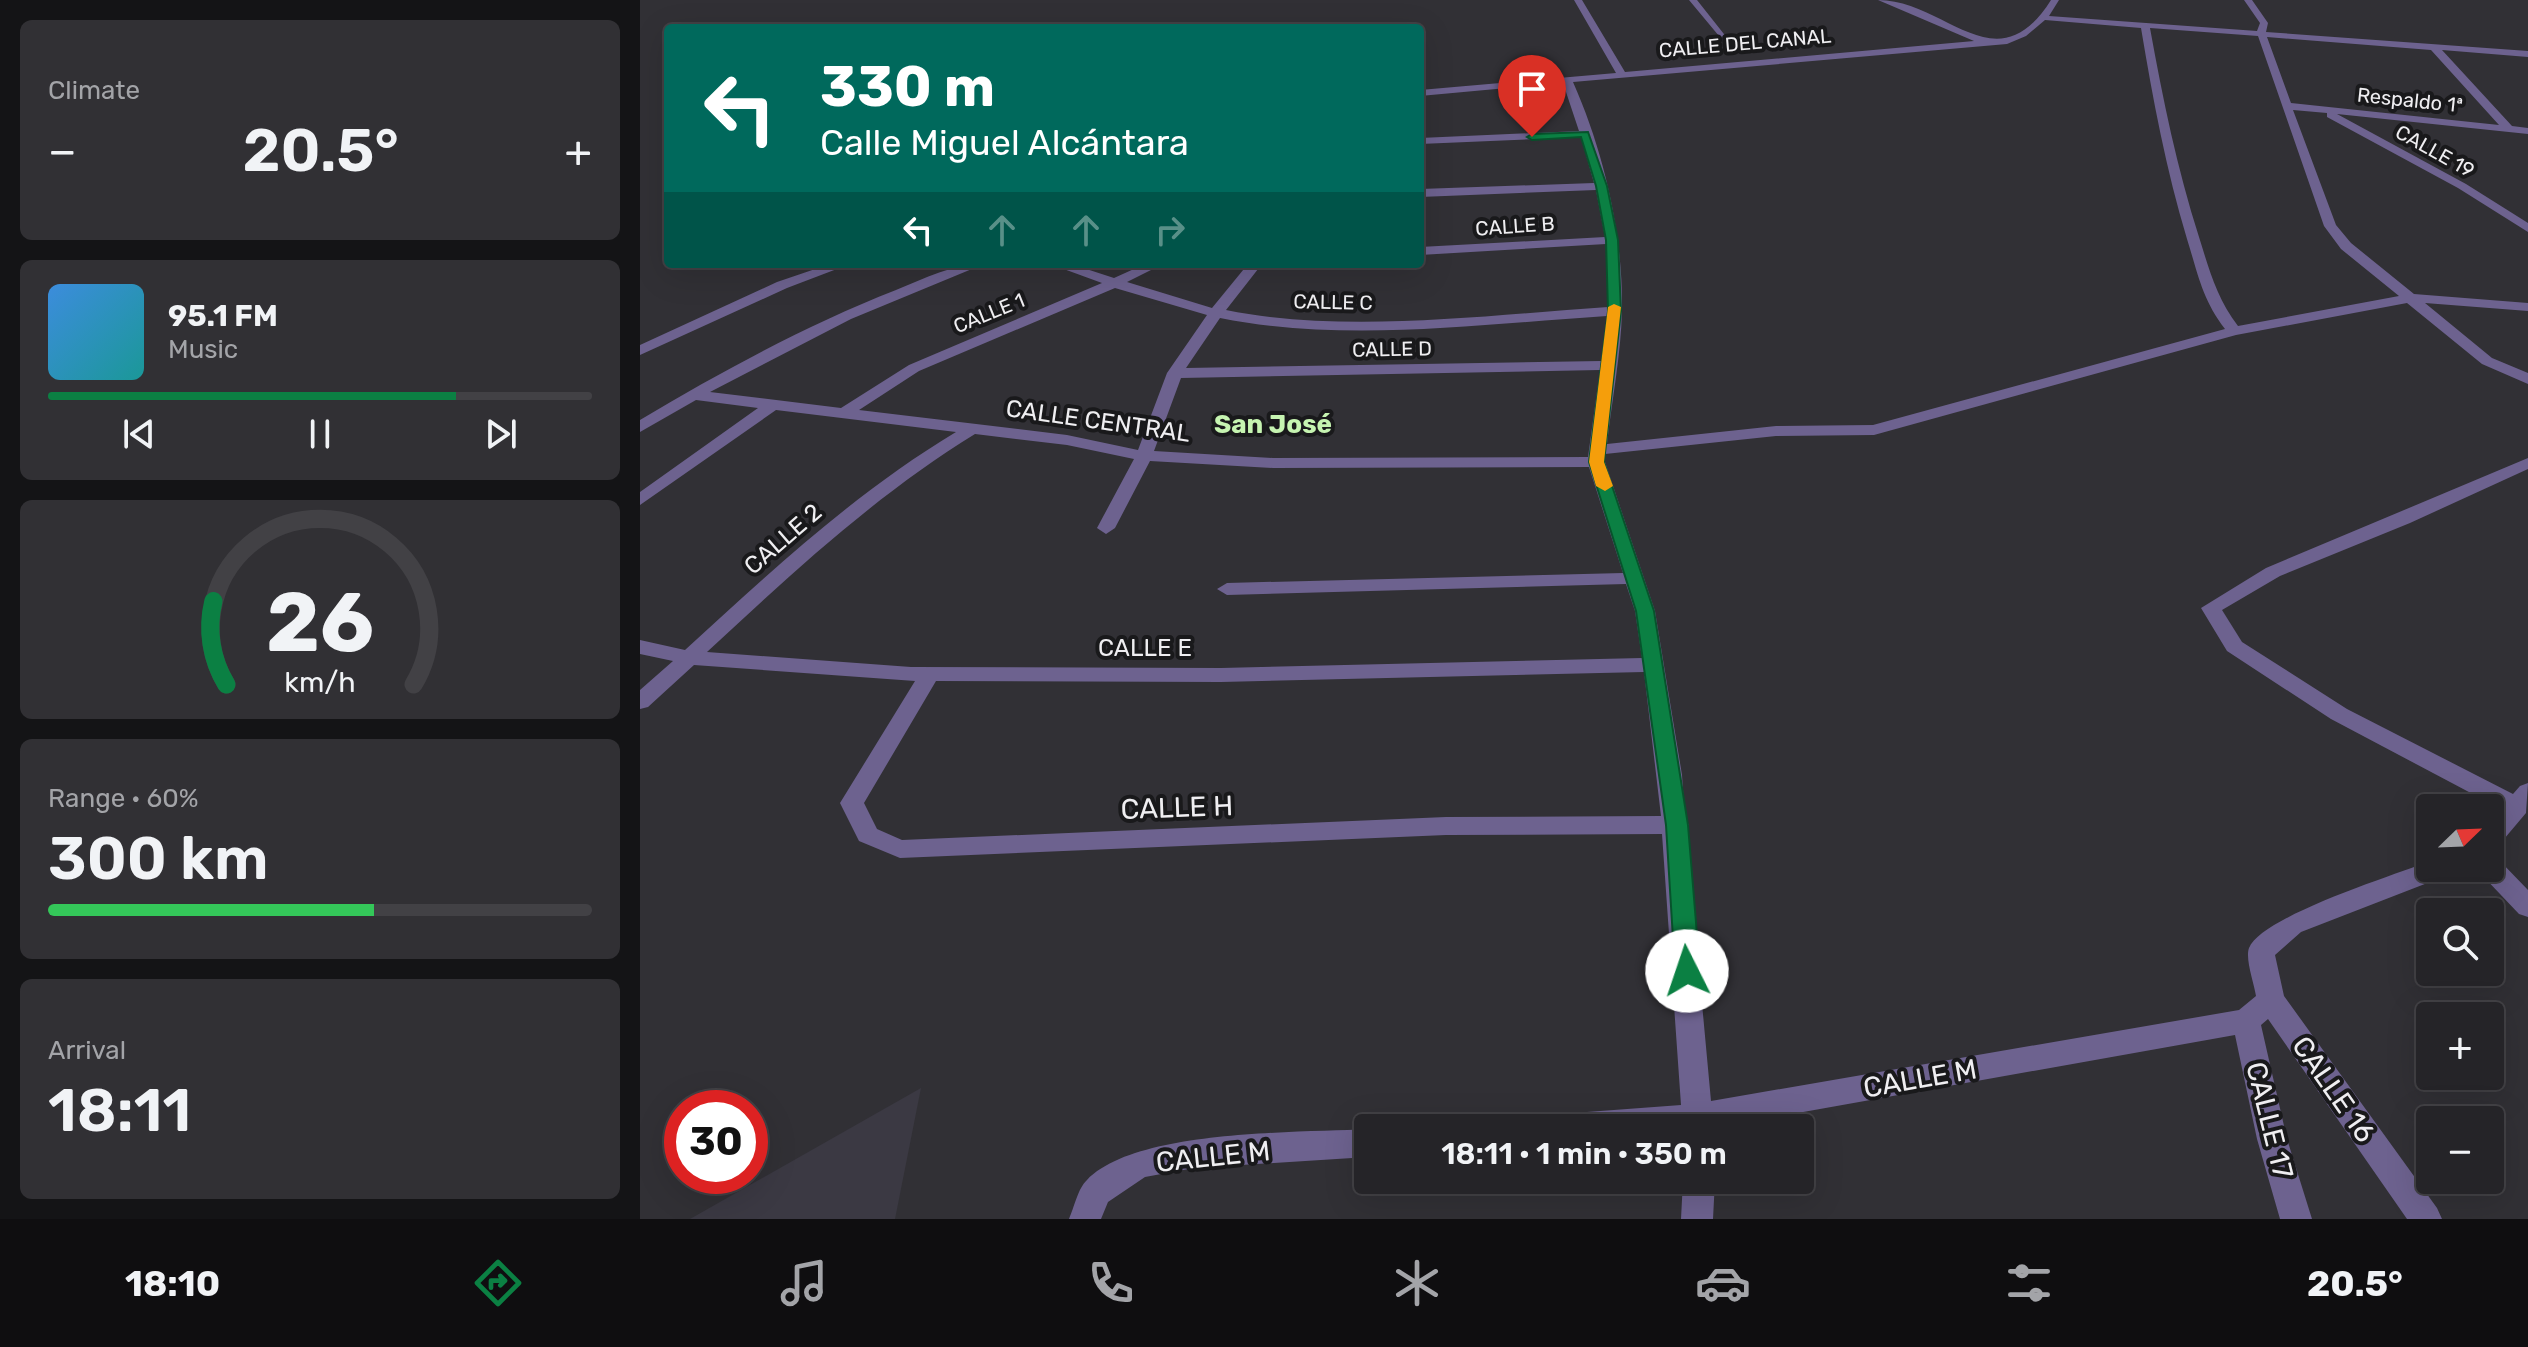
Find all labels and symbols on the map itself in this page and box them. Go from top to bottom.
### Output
street label: CALLE DEL CANAL [1658,24,1832,62]
pin [1498,55,1566,137]
street label: Respaldo 1ª [2356,83,2464,117]
street label: CALLE 19 [2391,120,2479,182]
street label: CALLE B [1475,211,1555,241]
street label: CALLE 1 [950,288,1028,338]
street label: CALLE C [1293,289,1373,315]
street label: CALLE D [1352,336,1432,362]
street label: CALLE CENTRAL [1004,394,1192,448]
district label: San José [1214,409,1332,440]
street label: CALLE 2 [739,498,827,580]
street label: CALLE E [1098,634,1192,662]
street label: CALLE H [1120,789,1234,826]
north arrow [2416,794,2504,882]
position arrow [1645,929,1729,1013]
street label: CALLE 16 [2285,1030,2382,1148]
street label: CALLE M [1861,1052,1979,1105]
street label: CALLE 17 [2239,1058,2300,1182]
speed limit sign: 30 [664,1090,768,1194]
street label: CALLE M [1154,1134,1272,1179]

